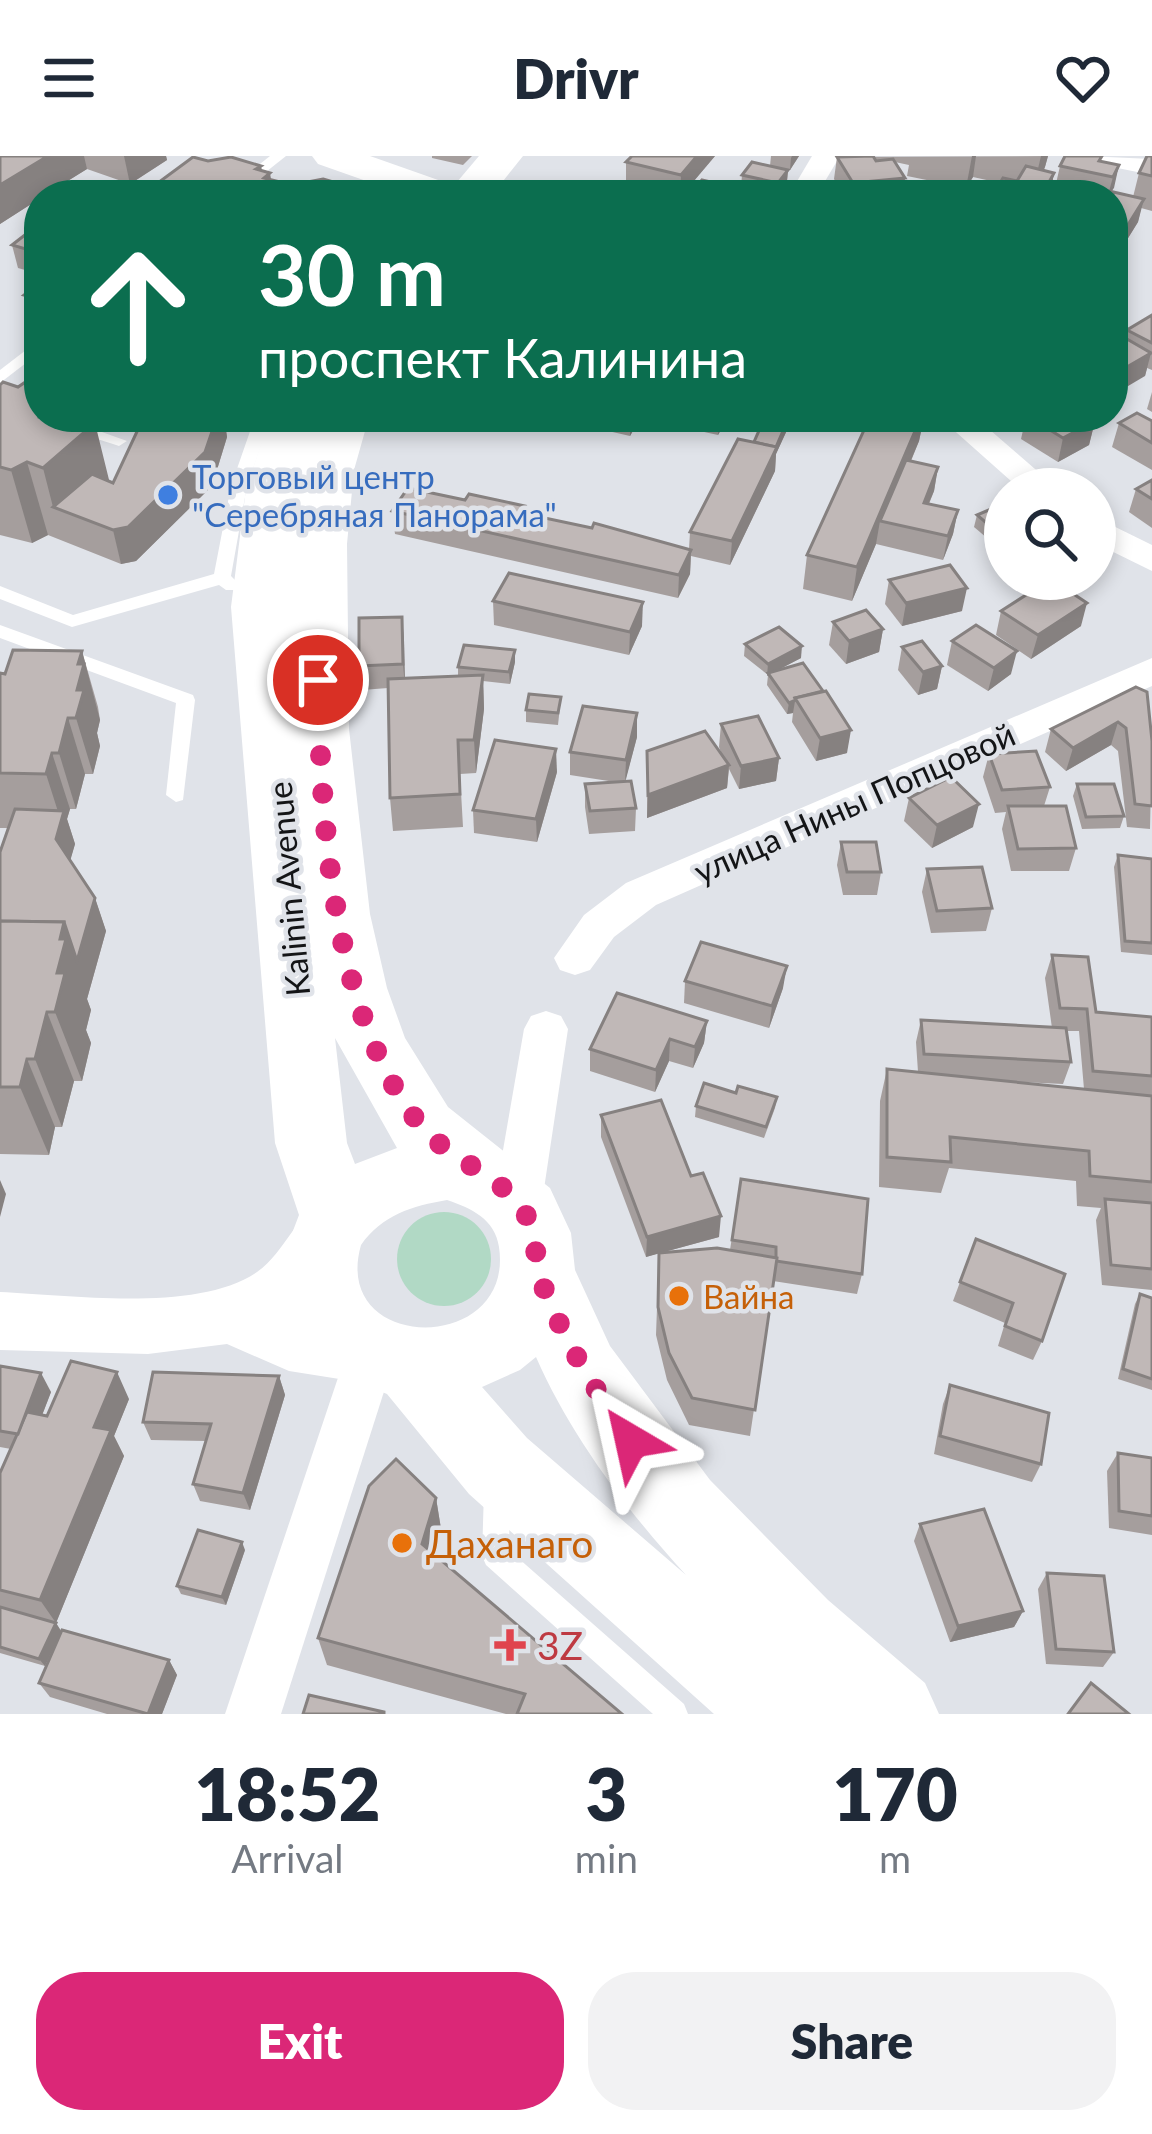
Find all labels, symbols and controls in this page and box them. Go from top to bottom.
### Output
icon: menu [36,45,102,111]
icon: heart [1050,45,1116,111]
text: Drivr [513,46,639,111]
text: 30 m [258,223,446,324]
icon: ahead [60,228,216,384]
text: проспект Калинина [258,325,747,390]
place label: Торговый центр "Серебряная Панорама" [192,456,557,534]
map controls [984,468,1116,600]
button: search [984,468,1116,600]
marker: Торговый центр "Серебряная Панорама" [155,482,181,508]
pin [267,629,369,731]
icon: arrive [285,647,351,713]
street label: улица Нины Попцовой [687,713,1021,891]
street label: Kalinin Avenue [259,780,317,998]
place label: Вайна [703,1276,794,1316]
marker: Вайна [666,1283,692,1309]
position arrow [568,1378,694,1504]
place label: Даханаго [426,1520,593,1566]
marker: Даханаго [389,1530,415,1556]
place label: 3Z [537,1622,583,1668]
marker: 3Z [494,1629,526,1661]
text: 18:52 [194,1750,380,1836]
text: 3 [586,1750,627,1836]
text: 170 [832,1750,958,1836]
text: Arrival [231,1835,344,1881]
text: min [575,1835,638,1881]
text: m [879,1835,911,1881]
button: Exit [36,1972,564,2110]
button: Share [588,1972,1116,2110]

